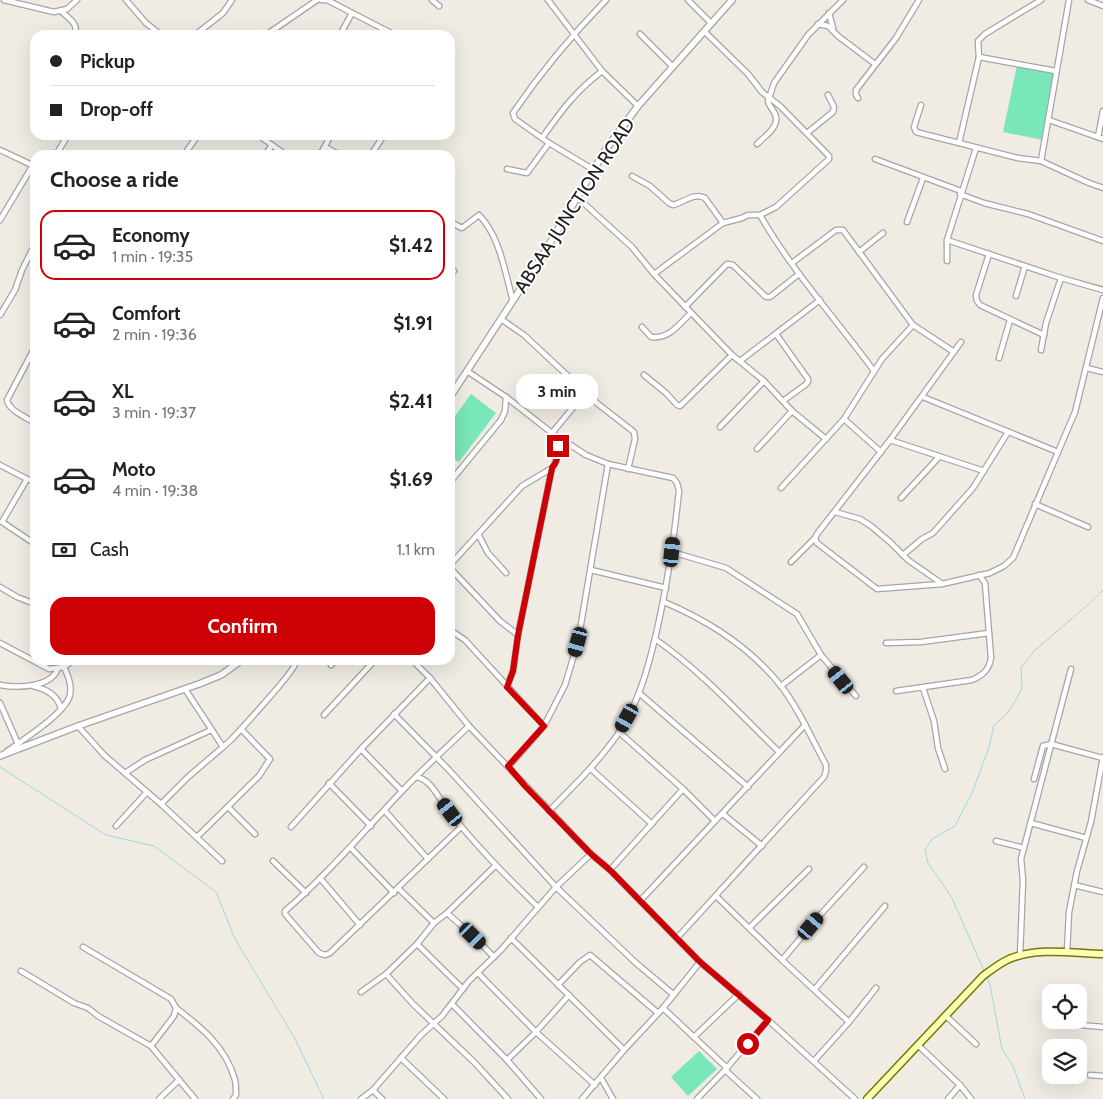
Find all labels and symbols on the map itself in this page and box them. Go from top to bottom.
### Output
street label: ABSAA JUNCTION ROAD [509,113,640,297]
callout: 3 min [517,374,599,408]
route end [547,435,569,457]
car [662,536,681,568]
car [566,626,589,658]
car [825,664,856,696]
car [613,701,640,735]
car [434,796,465,828]
car [795,910,826,942]
car [457,920,488,952]
route start [737,1033,759,1055]

